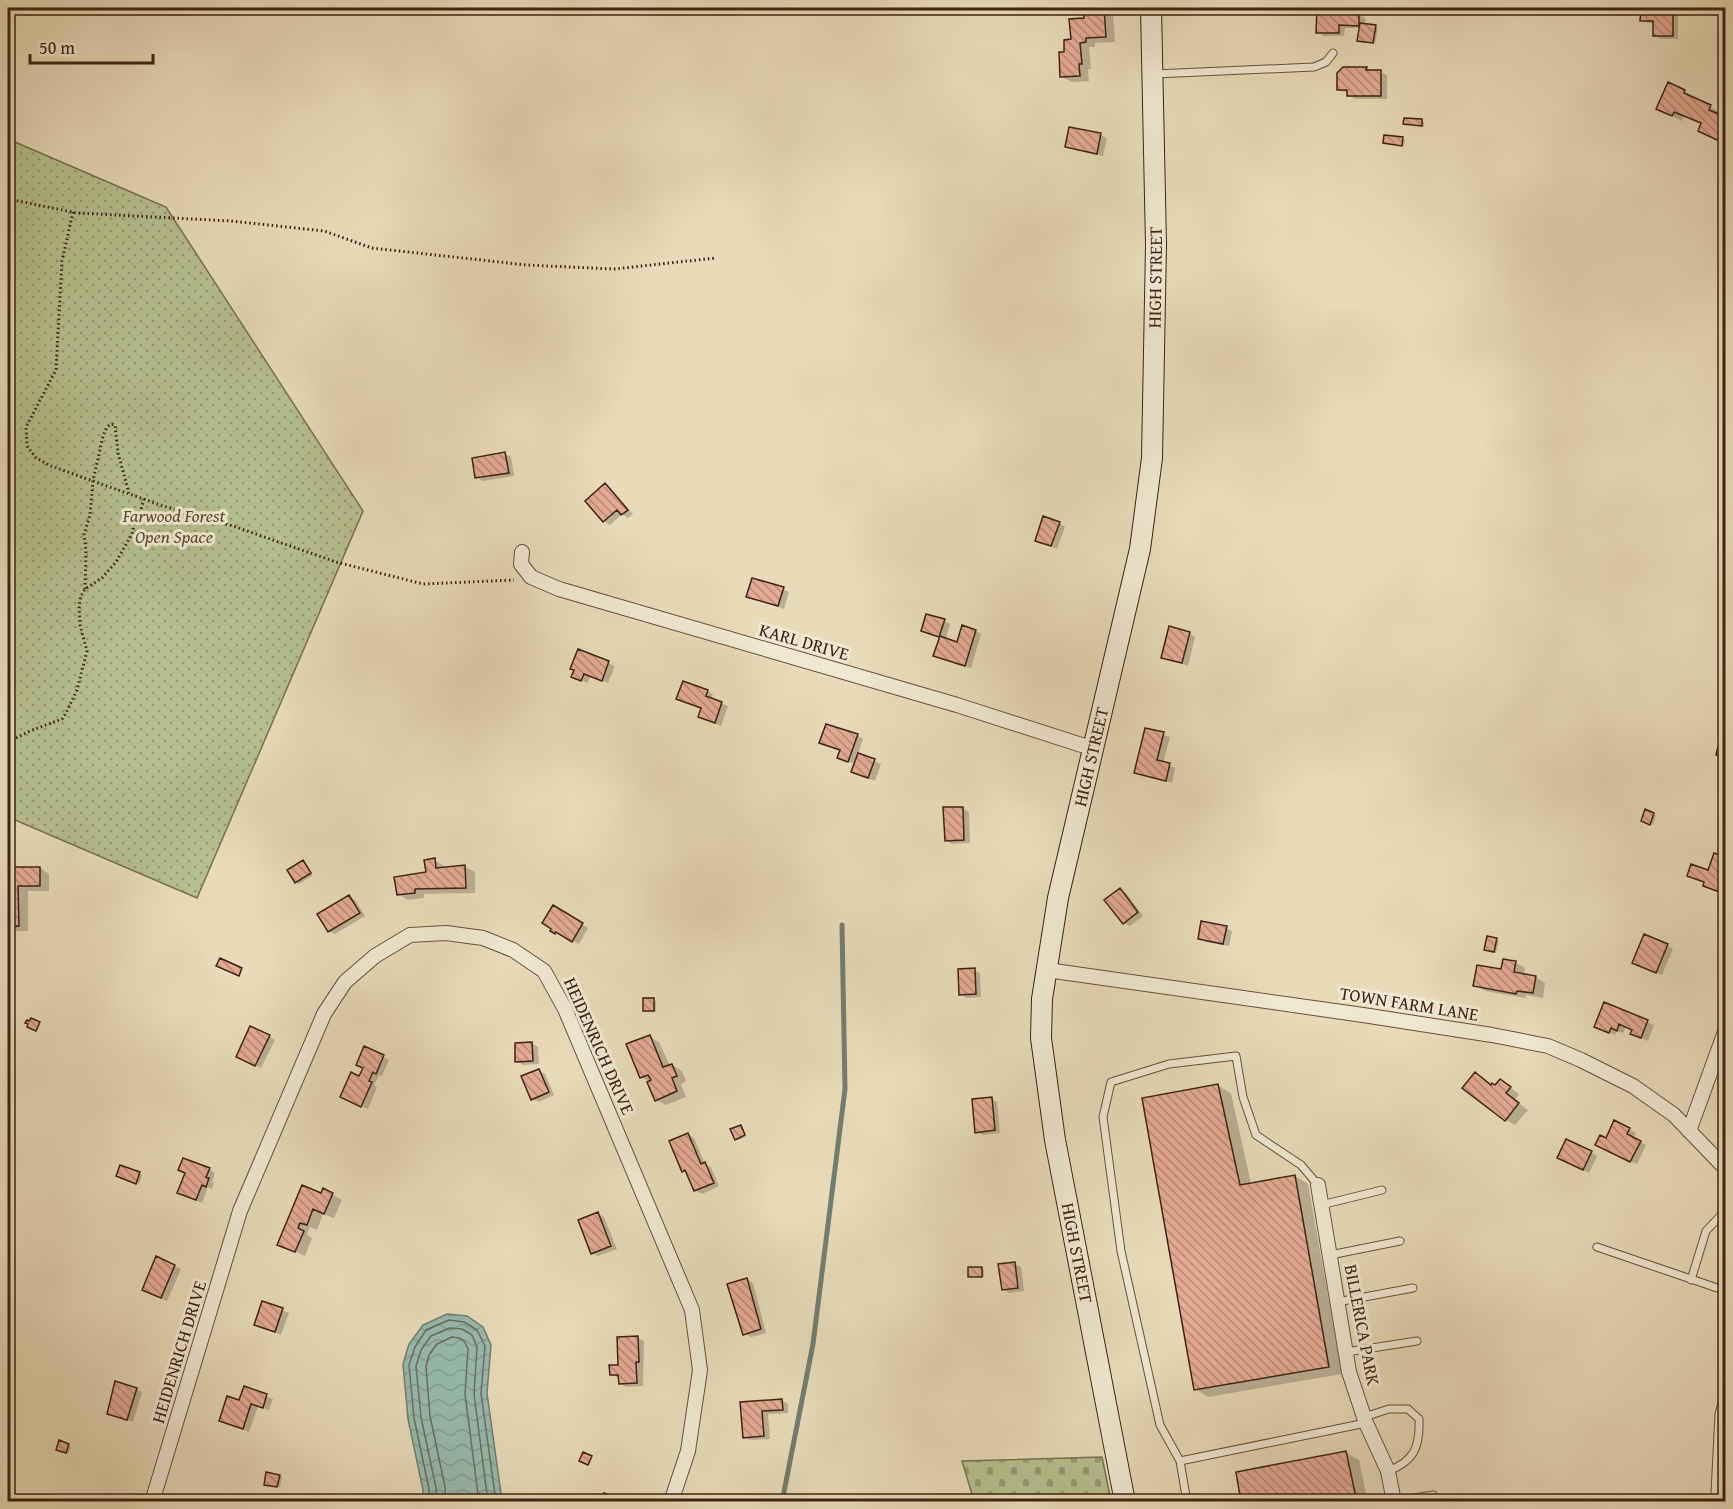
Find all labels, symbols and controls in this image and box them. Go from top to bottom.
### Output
scale bar [30,27,153,65]
text: 50 m [39,34,75,61]
street label: HIGH STREET [1140,226,1169,328]
park label: Farwood Forest Open Space [122,502,226,550]
street label: KARL DRIVE [756,616,852,667]
street label: HIGH STREET [1066,704,1115,809]
street label: HEIDENRICH DRIVE [557,973,642,1119]
street label: TOWN FARM LANE [1338,979,1480,1028]
street label: HIGH STREET [1055,1200,1100,1305]
street label: BILLERICA PARK [1338,1262,1388,1388]
street label: HEIDENRICH DRIVE [144,1277,213,1426]

